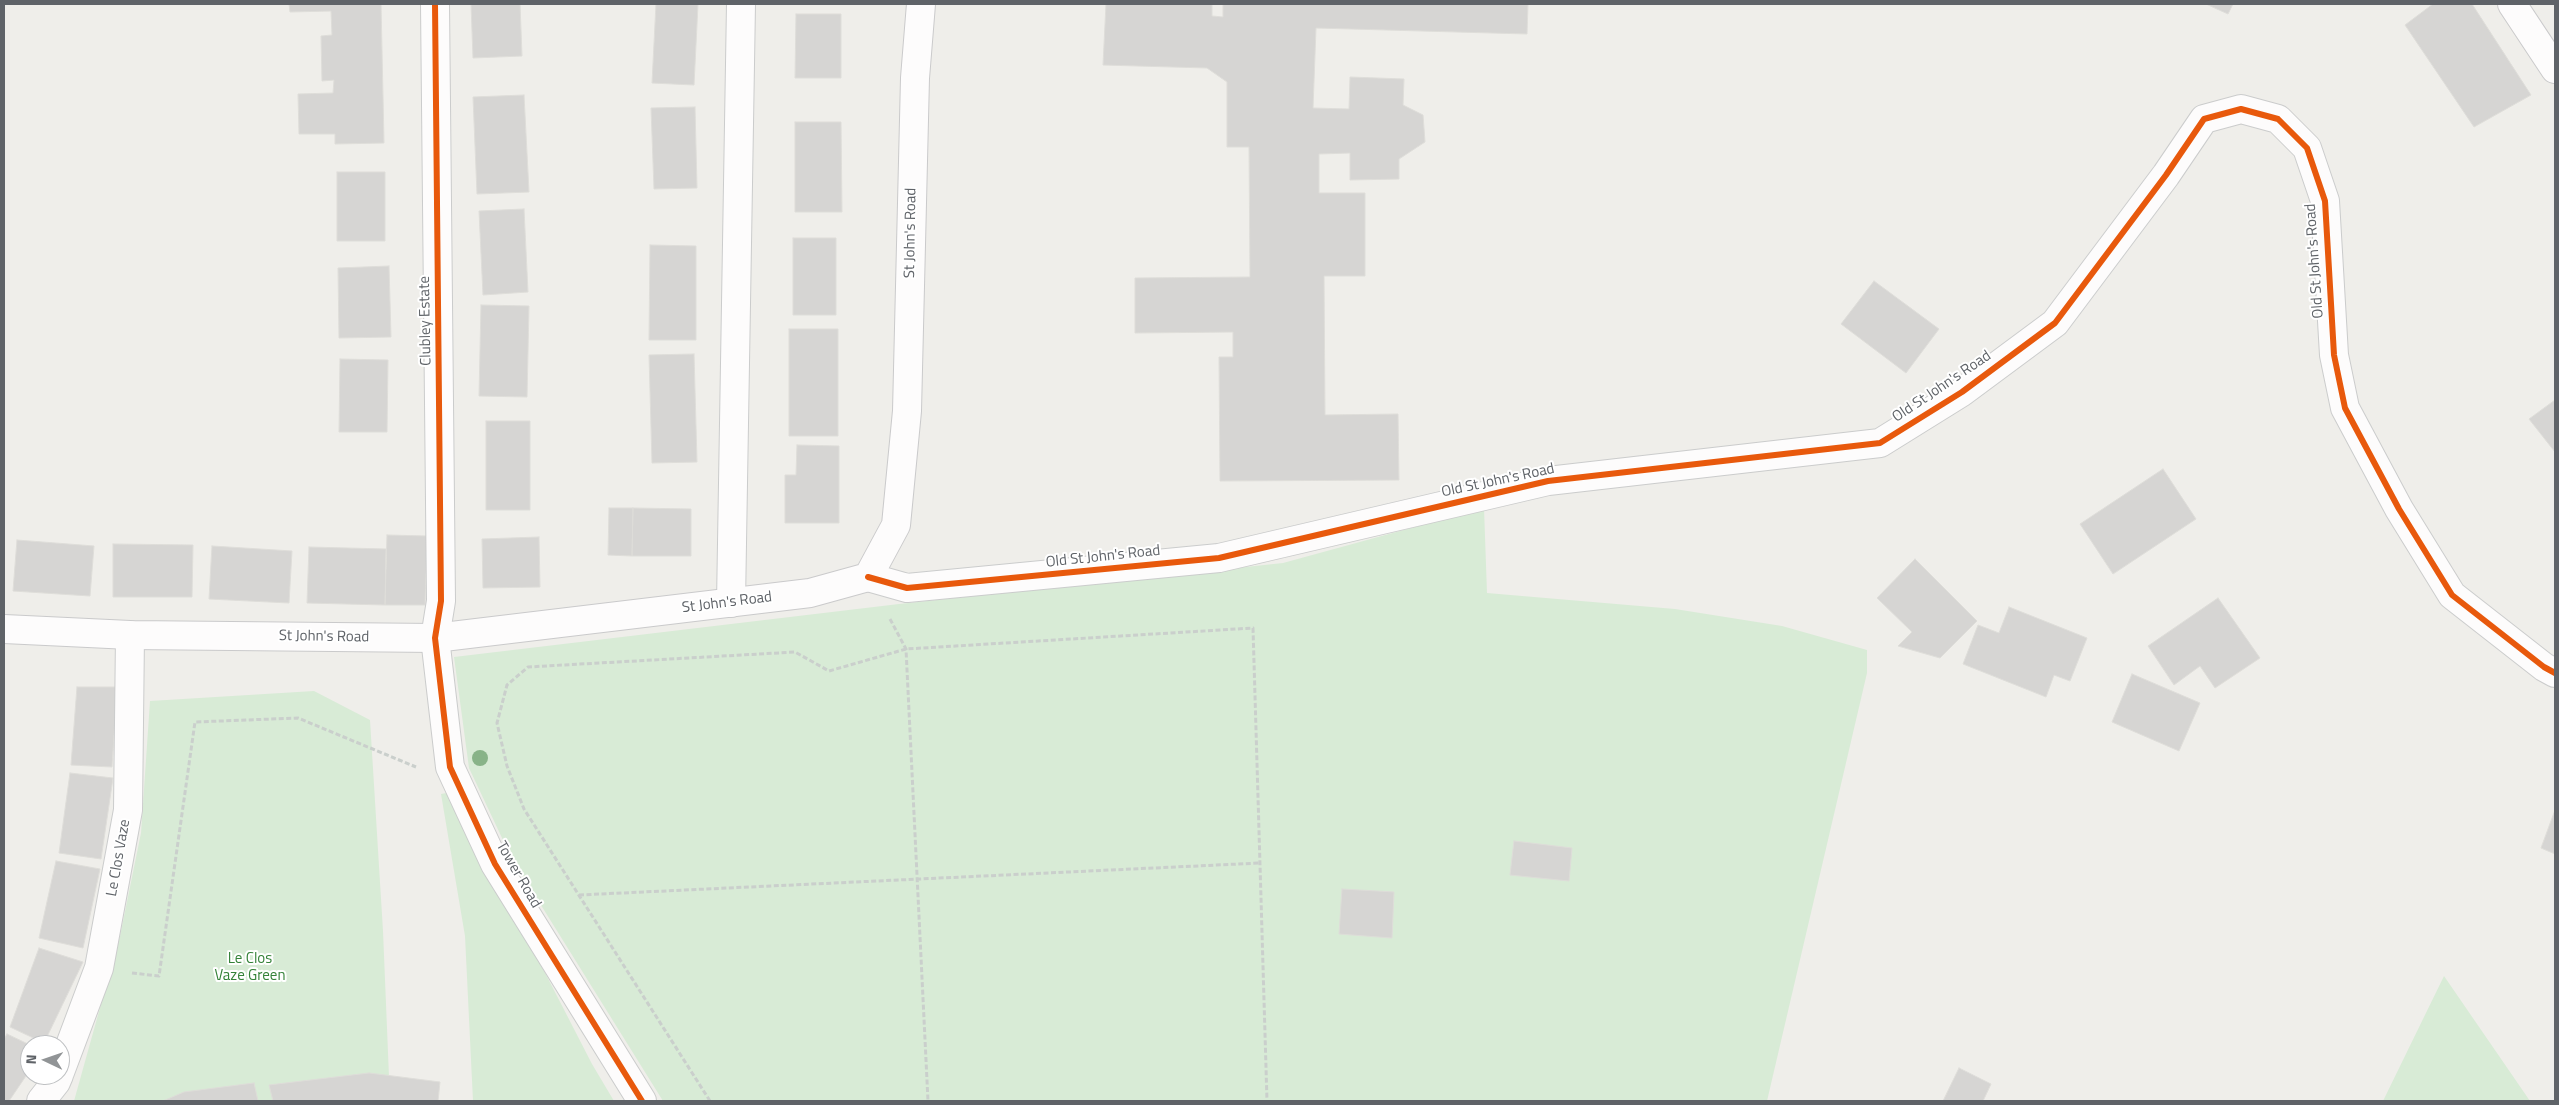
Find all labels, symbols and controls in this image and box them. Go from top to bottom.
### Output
street label: St John's Road [901,188,921,278]
street label: Old St John's Road [2302,203,2328,319]
street label: Clubley Estate [416,276,436,366]
street label: Old St John's Road [1889,347,1995,427]
street label: Old St John's Road [1440,460,1556,502]
street label: Old St John's Road [1045,542,1161,572]
street label: St John's Road [681,589,773,617]
street label: St John's Road [279,627,369,647]
street label: Le Clos Vaze [103,818,135,898]
street label: Tower Road [492,838,544,912]
park label: Le Clos Vaze Green [215,950,285,985]
north arrow [20,1035,70,1085]
text: N [20,1054,41,1065]

